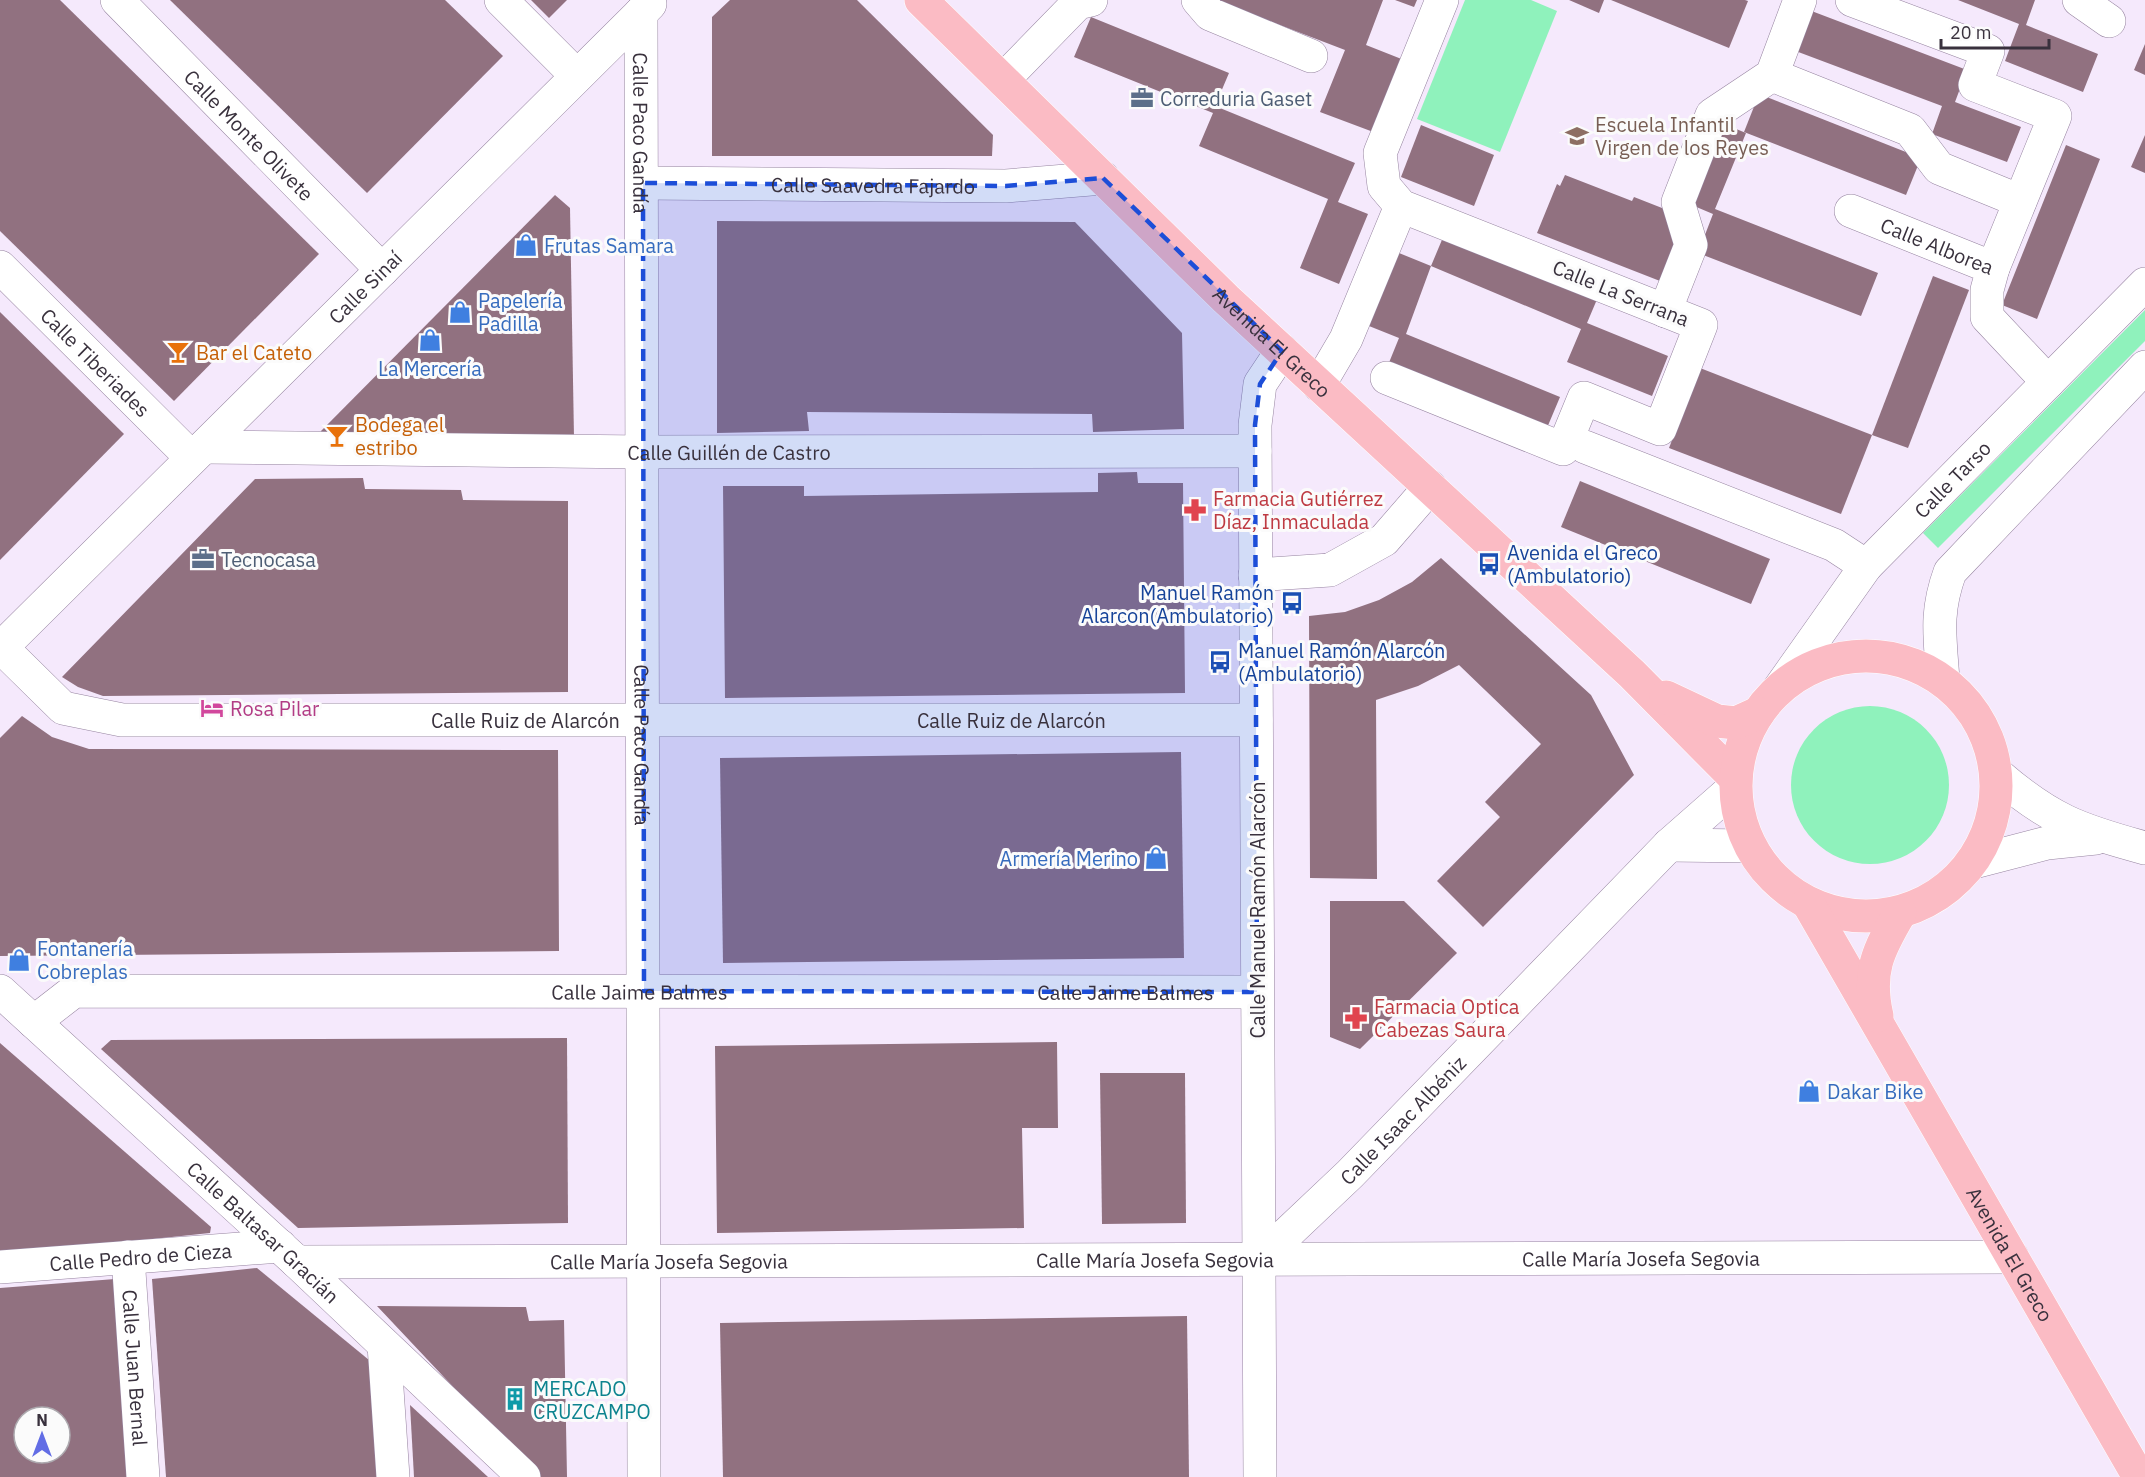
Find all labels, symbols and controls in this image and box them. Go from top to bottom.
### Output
scale bar [1941,12,2049,50]
text: 20 m [1950,21,1992,44]
street label: Calle Paco Gandía [628,52,655,214]
street label: Calle Monte Olivete [179,63,320,207]
office icon: Correduria Gaset [1129,85,1155,111]
place label: Correduria Gaset [1160,85,1312,112]
place label: Escuela Infantil Virgen de los Reyes [1595,111,1769,161]
school or university icon: Escuela Infantil Virgen de los Reyes [1564,123,1590,149]
street label: Calle Saavedra Fajardo [771,171,975,199]
street label: Calle Alborea [1877,211,1998,281]
shop icon: Frutas Samara [513,232,539,258]
place label: Frutas Samara [544,232,674,259]
street label: Calle Sinaí [322,245,407,329]
street label: Calle La Serrana [1549,253,1694,333]
street label: Avenida El Greco [1207,280,1337,403]
place label: Papelería Padilla [478,287,563,337]
shop icon: Papelería Padilla [447,299,473,325]
street label: Calle Tiberiades [35,302,156,423]
shop icon: La Mercería [417,327,443,353]
bar icon: Bar el Cateto [165,339,191,365]
place label: Bar el Cateto [196,339,312,366]
place label: La Mercería [378,355,482,382]
place label: Bodega el estribo [355,411,444,461]
bar icon: Bodega el estribo [324,423,350,449]
street label: Calle Tarso [1908,434,1996,524]
street label: Calle Guillén de Castro [627,438,831,466]
place label: Farmacia Gutiérrez Díaz, Inmaculada [1213,485,1383,535]
pharmacy icon: Farmacia Gutiérrez Díaz, Inmaculada [1182,497,1208,523]
place label: Avenida el Greco (Ambulatorio) [1507,539,1658,589]
office icon: Tecnocasa [190,546,216,572]
place label: Tecnocasa [221,546,316,573]
bus stop icon: Avenida el Greco (Ambulatorio) [1476,551,1502,577]
place label: Manuel Ramón Alarcon(Ambulatorio) [1081,579,1274,629]
bus stop icon: Manuel Ramón Alarcon(Ambulatorio) [1279,590,1305,616]
place label: Manuel Ramón Alarcón (Ambulatorio) [1238,637,1445,687]
bus stop icon: Manuel Ramón Alarcón (Ambulatorio) [1207,649,1233,675]
street label: Calle Paco Gandía [629,664,656,826]
hotel icon: Rosa Pilar [199,695,225,721]
place label: Rosa Pilar [230,695,319,722]
street label: Calle Ruiz de Alarcón [431,707,620,734]
street label: Calle Ruiz de Alarcón [917,707,1106,734]
street label: Calle Manuel Ramón Alarcón [1244,781,1271,1039]
place label: Armería Merino [1000,845,1138,872]
shop icon: Armería Merino [1143,845,1169,871]
place label: Fontanería Cobreplas [37,935,134,985]
shop icon: Fontanería Cobreplas [6,947,32,973]
street label: Calle Jaime Balmes [551,978,727,1005]
street label: Calle Jaime Balmes [1037,978,1213,1005]
place label: Farmacia Optica Cabezas Saura [1374,993,1520,1043]
pharmacy icon: Farmacia Optica Cabezas Saura [1343,1005,1369,1031]
street label: Calle Isaac Albéniz [1334,1049,1471,1190]
shop icon: Dakar Bike [1796,1078,1822,1104]
place label: Dakar Bike [1827,1078,1924,1105]
street label: Calle Baltasar Gracián [182,1155,345,1309]
street label: Avenida El Greco [1961,1181,2060,1326]
street label: Calle Pedro de Cieza [48,1236,233,1277]
street label: Calle María Josefa Segovia [1522,1244,1760,1272]
street label: Calle María Josefa Segovia [1036,1246,1274,1273]
street label: Calle María Josefa Segovia [550,1247,788,1275]
street label: Calle Juan Bernal [117,1289,154,1447]
place label: MERCADO CRUZCAMPO [533,1375,651,1425]
building icon: MERCADO CRUZCAMPO [502,1386,528,1412]
north arrow [12,1405,72,1465]
text: N [36,1410,48,1430]

